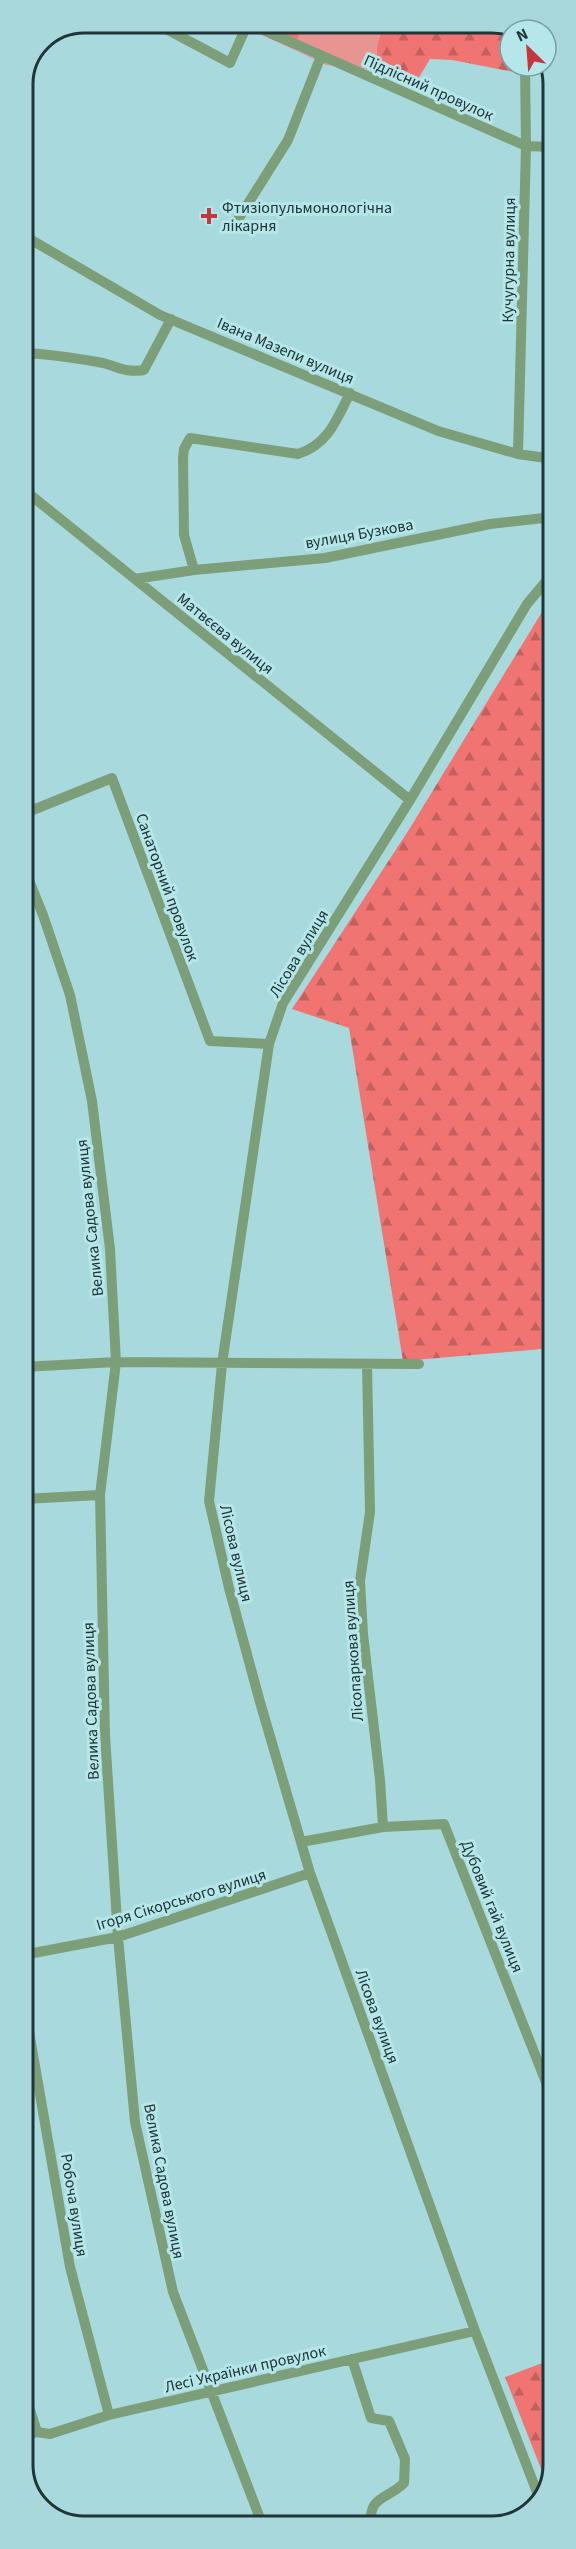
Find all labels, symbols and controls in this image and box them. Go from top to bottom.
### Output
north arrow [498,18,558,78]
text: N [513,23,532,48]
street label: Підлісний провулок [360,49,497,126]
place label: Фтизіопульмонологічна лікарня [222,197,392,237]
street label: Кучугурна вулиця [497,197,521,323]
marker: Фтизіопульмонологічна лікарня [200,207,218,225]
street label: Івана Мазепи вулиця [214,312,357,390]
street label: вулиця Бузкова [303,514,415,554]
street label: Матвєєва вулиця [172,588,278,680]
street label: Санаторний провулок [130,810,204,964]
street label: Лісова вулиця [264,905,334,1002]
street label: Велика Садова вулиця [71,1138,109,1298]
street label: Лісова вулиця [214,1502,258,1604]
street label: Лісопаркова вулиця [337,1580,369,1722]
street label: Велика Садова вулиця [77,1622,105,1780]
street label: Дубовий гай вулиця [455,1837,529,1976]
street label: Ігоря Сікорського вулиця [94,1864,269,1936]
street label: Лісова вулиця [350,1966,404,2067]
street label: Велика Садова вулиця [138,2102,190,2261]
street label: Робоча вулиця [55,2152,93,2258]
street label: Лесі Українки провулок [162,2340,328,2398]

